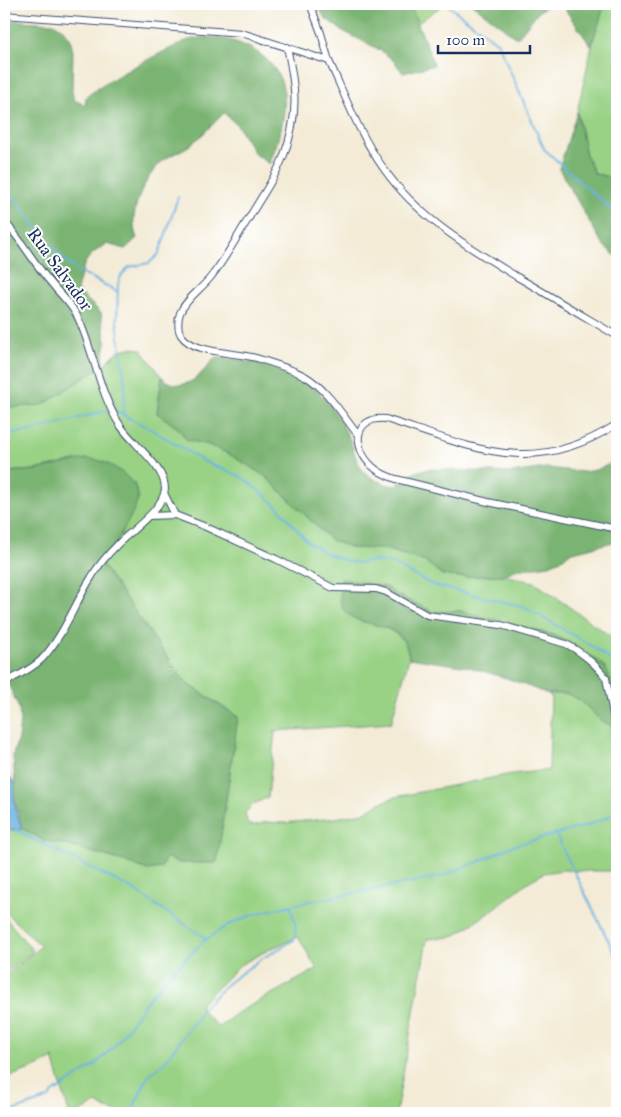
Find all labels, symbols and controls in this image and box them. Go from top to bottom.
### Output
scale bar [438,22,531,54]
text: 100 m [446,31,486,49]
street label: Rua Salvador [22,223,98,315]

